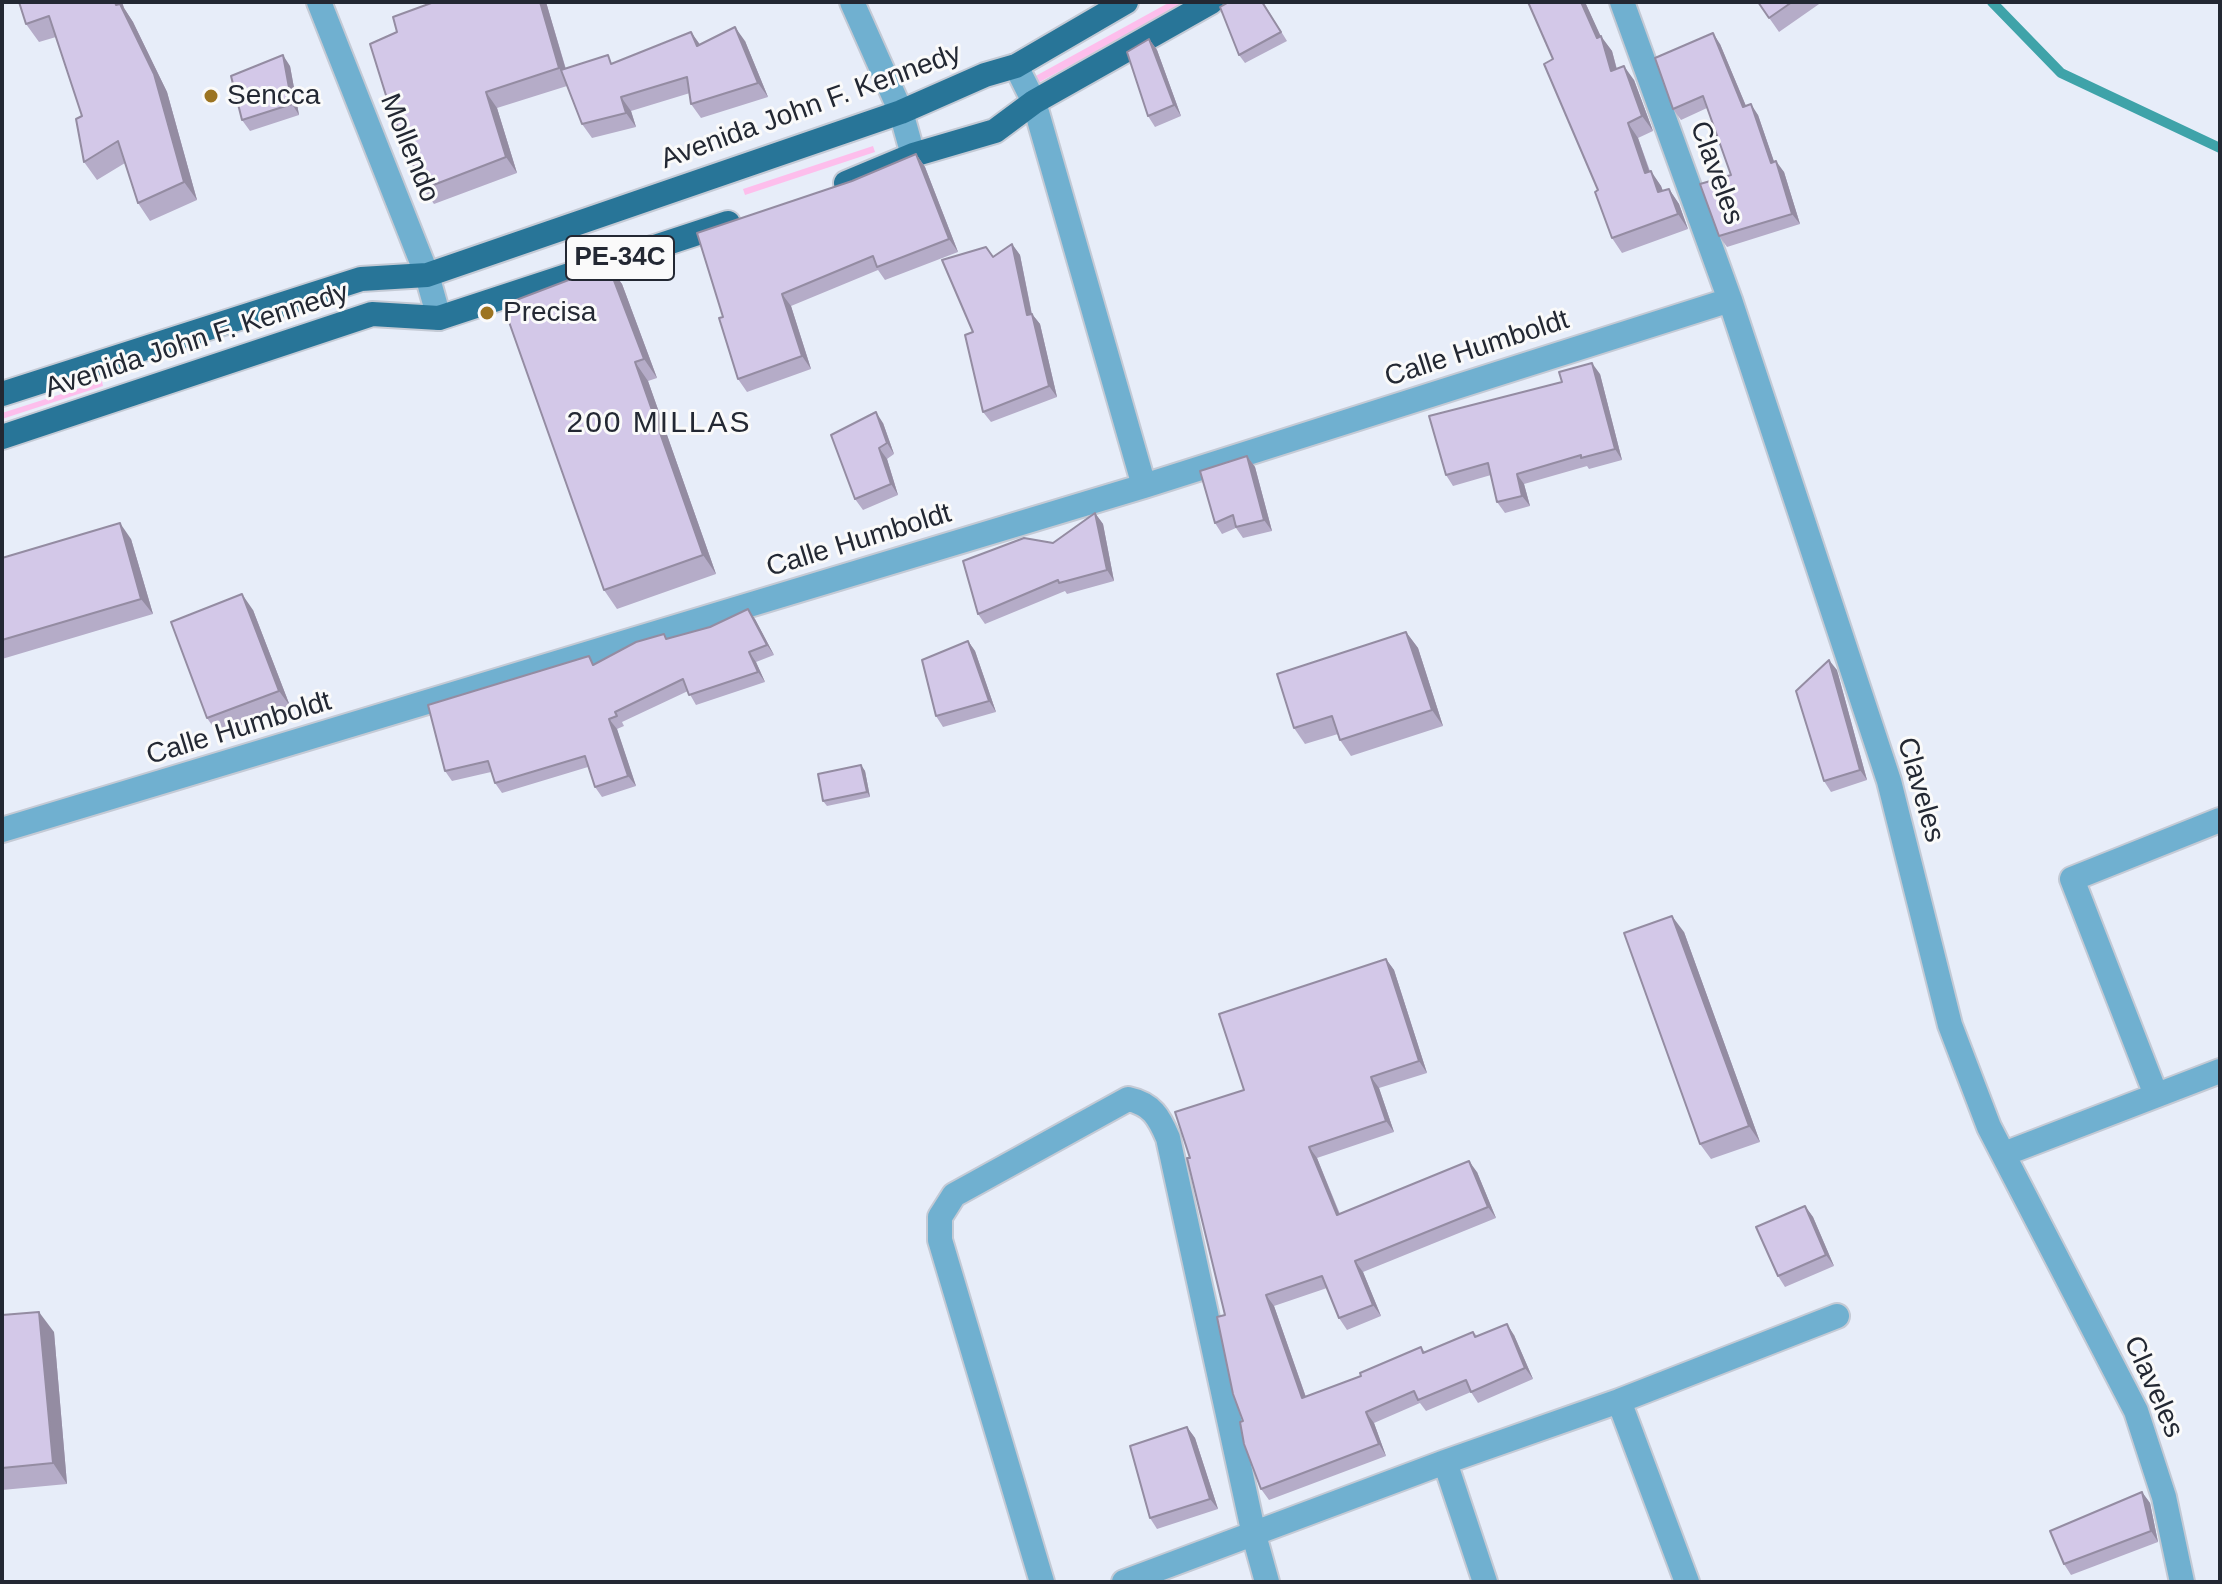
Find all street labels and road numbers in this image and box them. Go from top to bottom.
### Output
street label: Avenida John F. Kennedy [656,37,966,177]
street label: Mollendo [372,89,446,207]
street label: Claveles [1682,117,1750,229]
road number: PE-34C [566,236,674,280]
street label: Avenida John F. Kennedy [41,276,353,406]
street label: Calle Humboldt [1381,303,1573,395]
street label: Calle Humboldt [763,497,955,585]
street label: Calle Humboldt [143,685,335,773]
street label: Claveles [1889,734,1951,846]
street label: Claveles [2116,1331,2190,1443]

